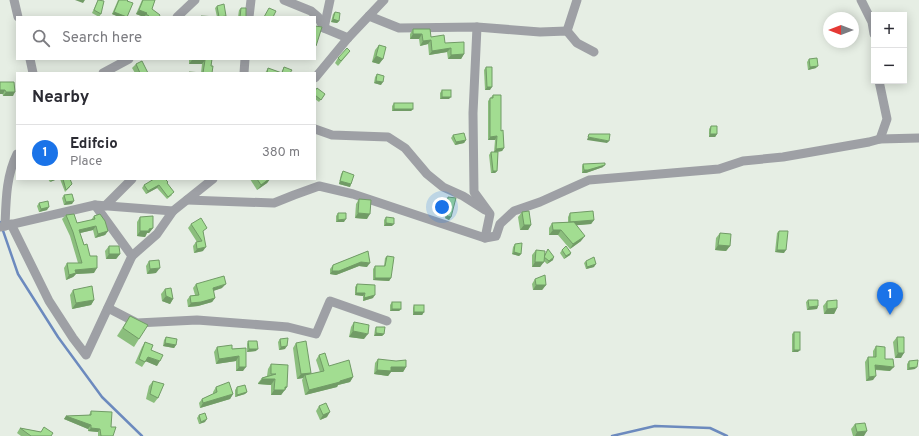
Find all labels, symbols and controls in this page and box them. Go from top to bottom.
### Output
north arrow [823,12,859,48]
map controls [871,12,907,84]
button: + [871,12,907,48]
search box [16,16,316,60]
icon: search [30,27,52,49]
text: Search here [62,29,142,48]
button: − [871,48,907,84]
text: Nearby [32,87,89,109]
text: Edifcio [70,135,118,154]
text: 1 [42,145,48,161]
text: 380 m [262,145,300,161]
text: Place [70,154,102,170]
your location [432,197,452,217]
pin: 1 [877,282,903,315]

